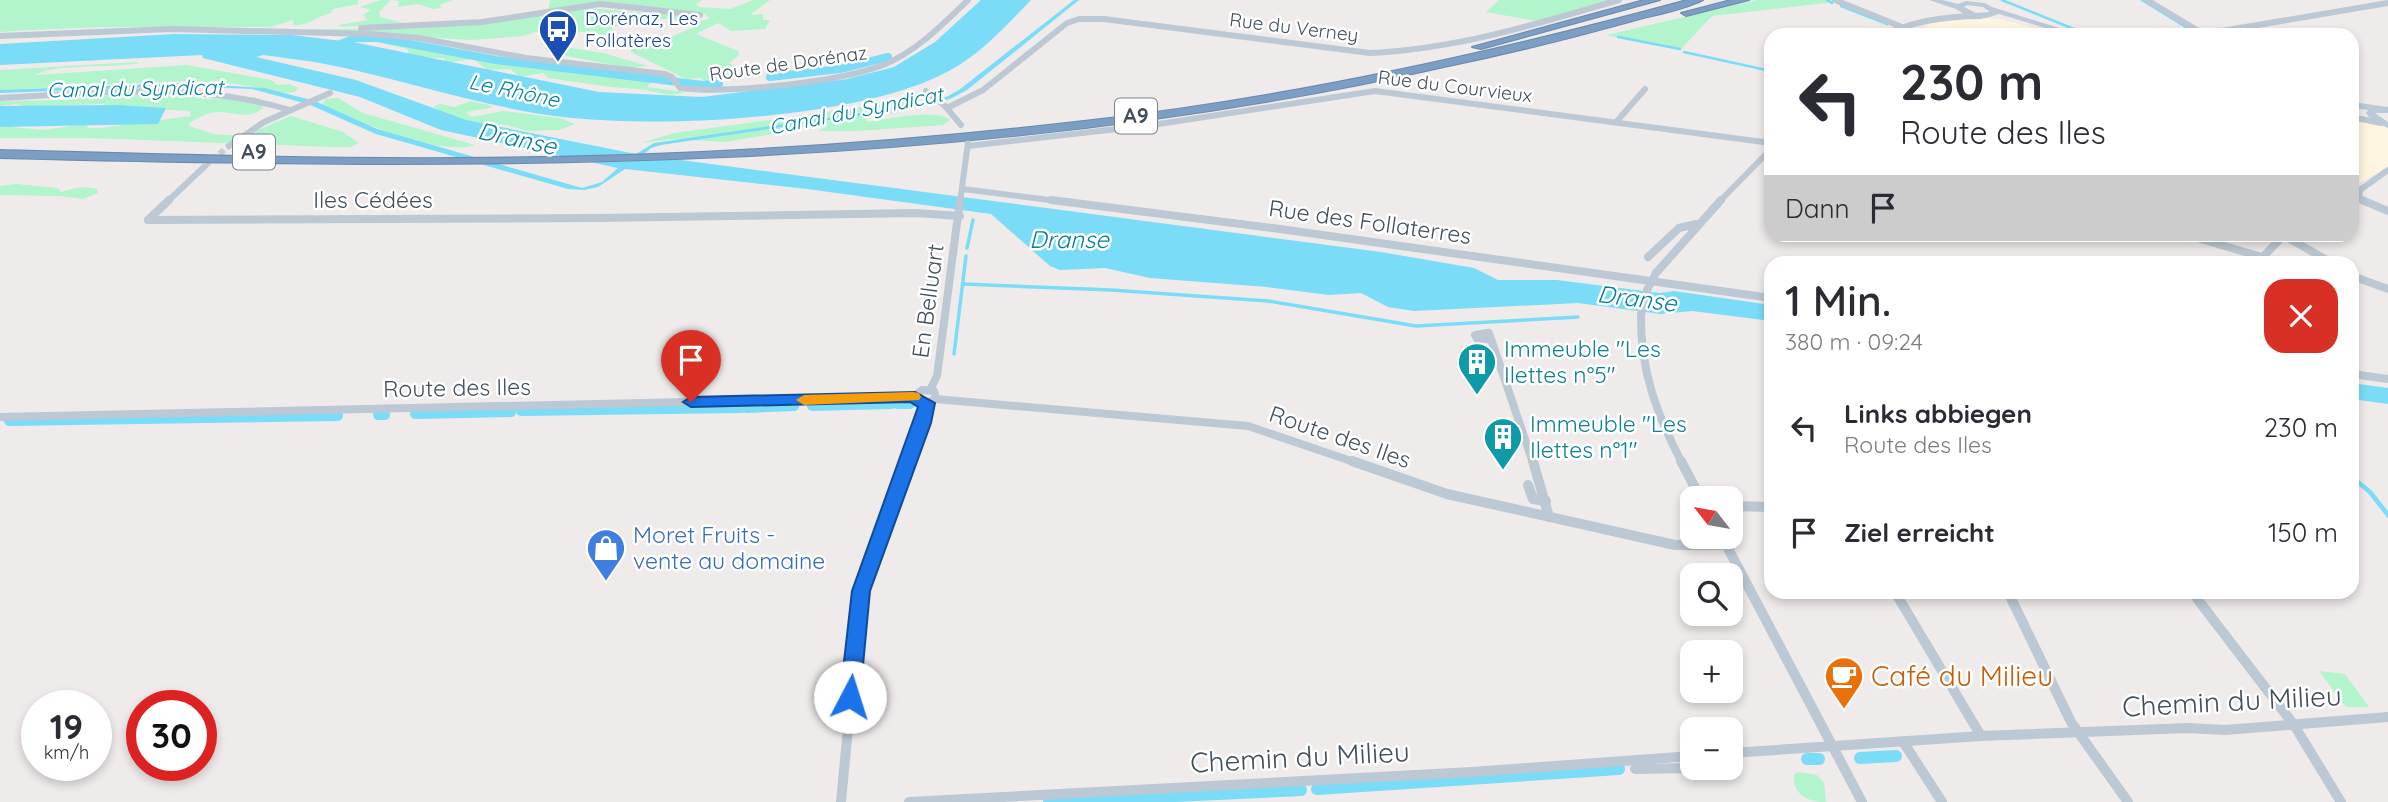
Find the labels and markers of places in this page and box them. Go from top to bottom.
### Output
place label: Dorénaz, Les Follatères [585,6,698,52]
bus stop icon: Dorénaz, Les Follatères [537,8,579,63]
pin [661,330,721,402]
place label: Immeuble "Les Ilettes n°5" [1504,334,1661,389]
building icon: Immeuble "Les Ilettes n°5" [1456,341,1498,396]
place label: Immeuble "Les Ilettes n°1" [1530,409,1687,464]
building icon: Immeuble "Les Ilettes n°1" [1482,416,1524,471]
place label: Moret Fruits - vente au domaine [633,520,825,575]
shop icon: Moret Fruits - vente au domaine [585,527,627,582]
cafe icon: Café du Milieu [1823,655,1865,710]
place label: Café du Milieu [1871,658,2053,693]

